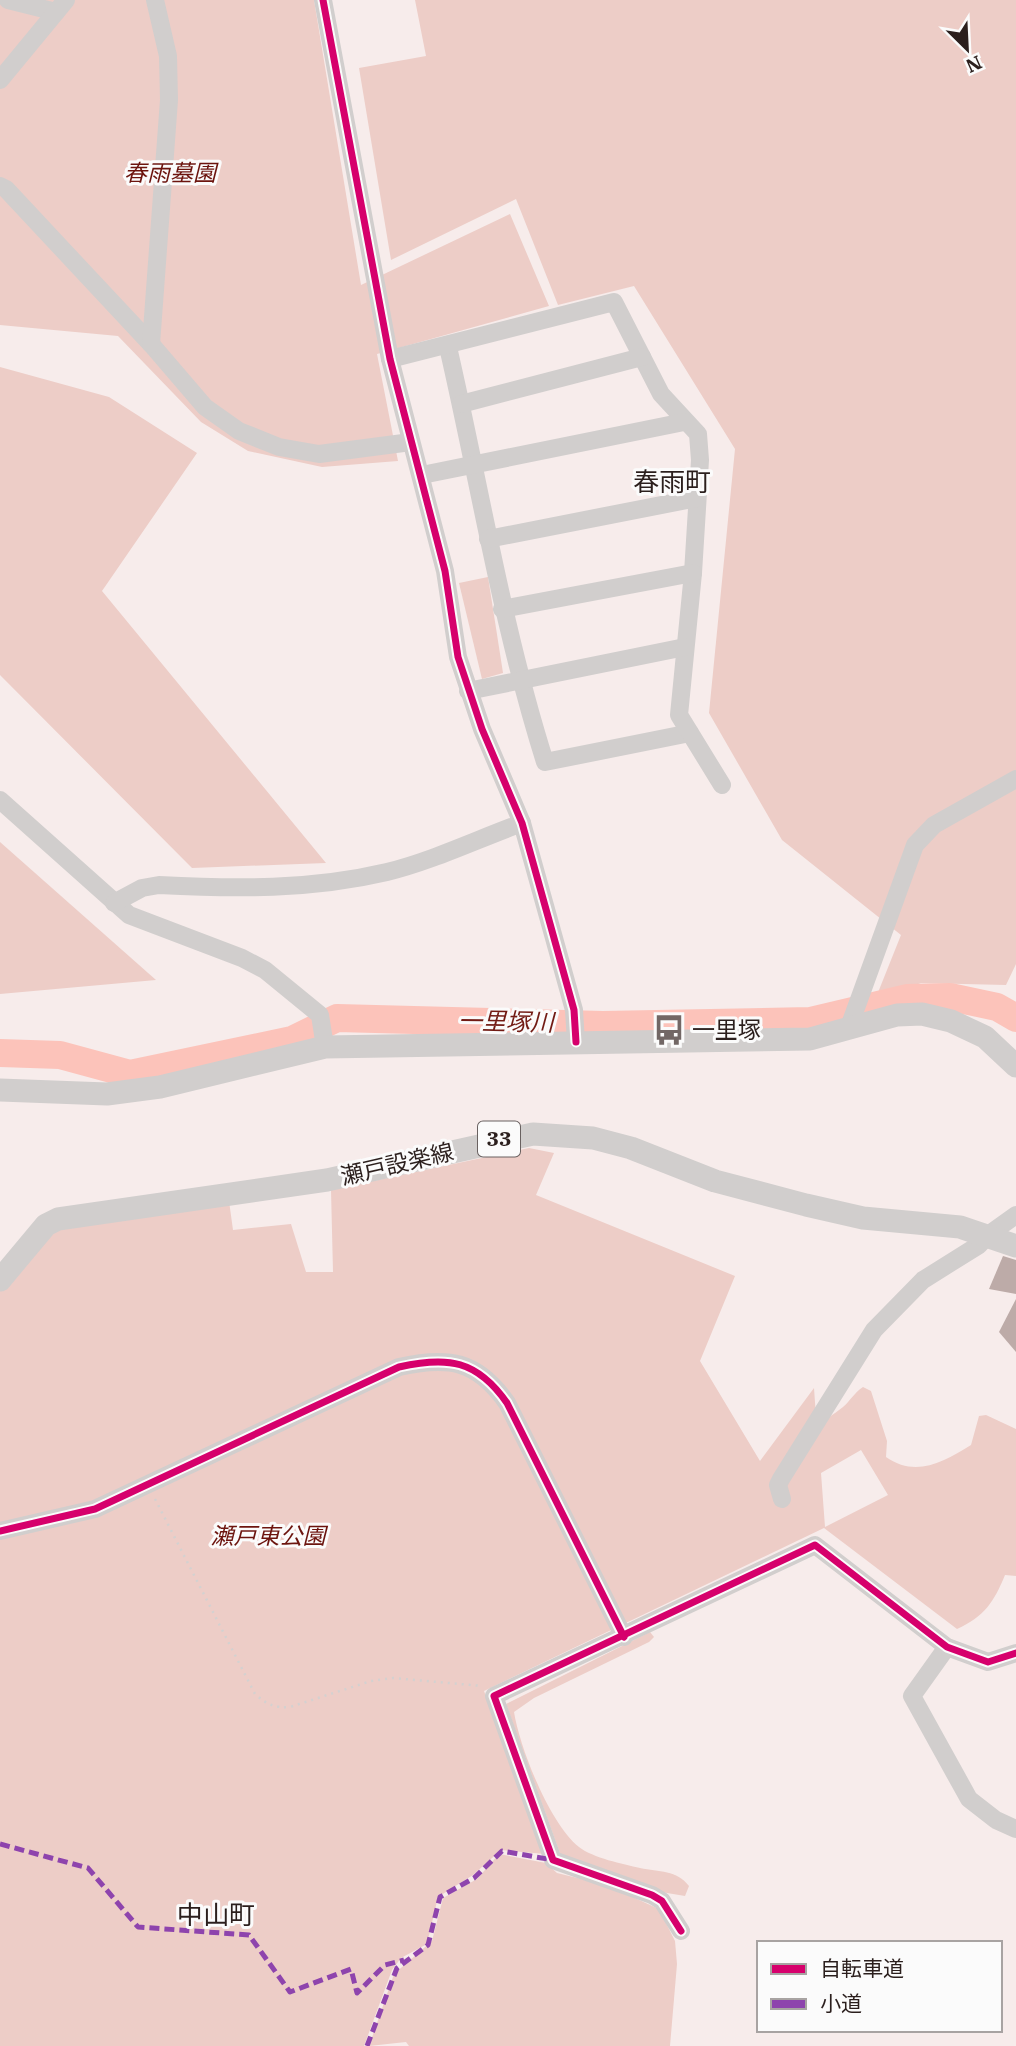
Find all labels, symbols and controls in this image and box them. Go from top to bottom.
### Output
north arrow [932,14,1002,84]
text: N [962,51,986,79]
park label: 春雨墓園 [124,157,219,187]
district label: 春雨町 [633,464,711,498]
water label: 一里塚川 [458,1004,557,1038]
bus stop icon: 一里塚 [652,1013,686,1047]
place label: 一里塚 [692,1014,761,1044]
road number: 33 [478,1122,520,1156]
street label: 瀬戸設楽線 [337,1135,456,1191]
park label: 瀬戸東公園 [211,1520,329,1550]
district label: 中山町 [177,1897,255,1931]
legend [757,1941,1002,2032]
text: 自転車道 [820,1954,904,1982]
text: 小道 [820,1989,862,2017]

